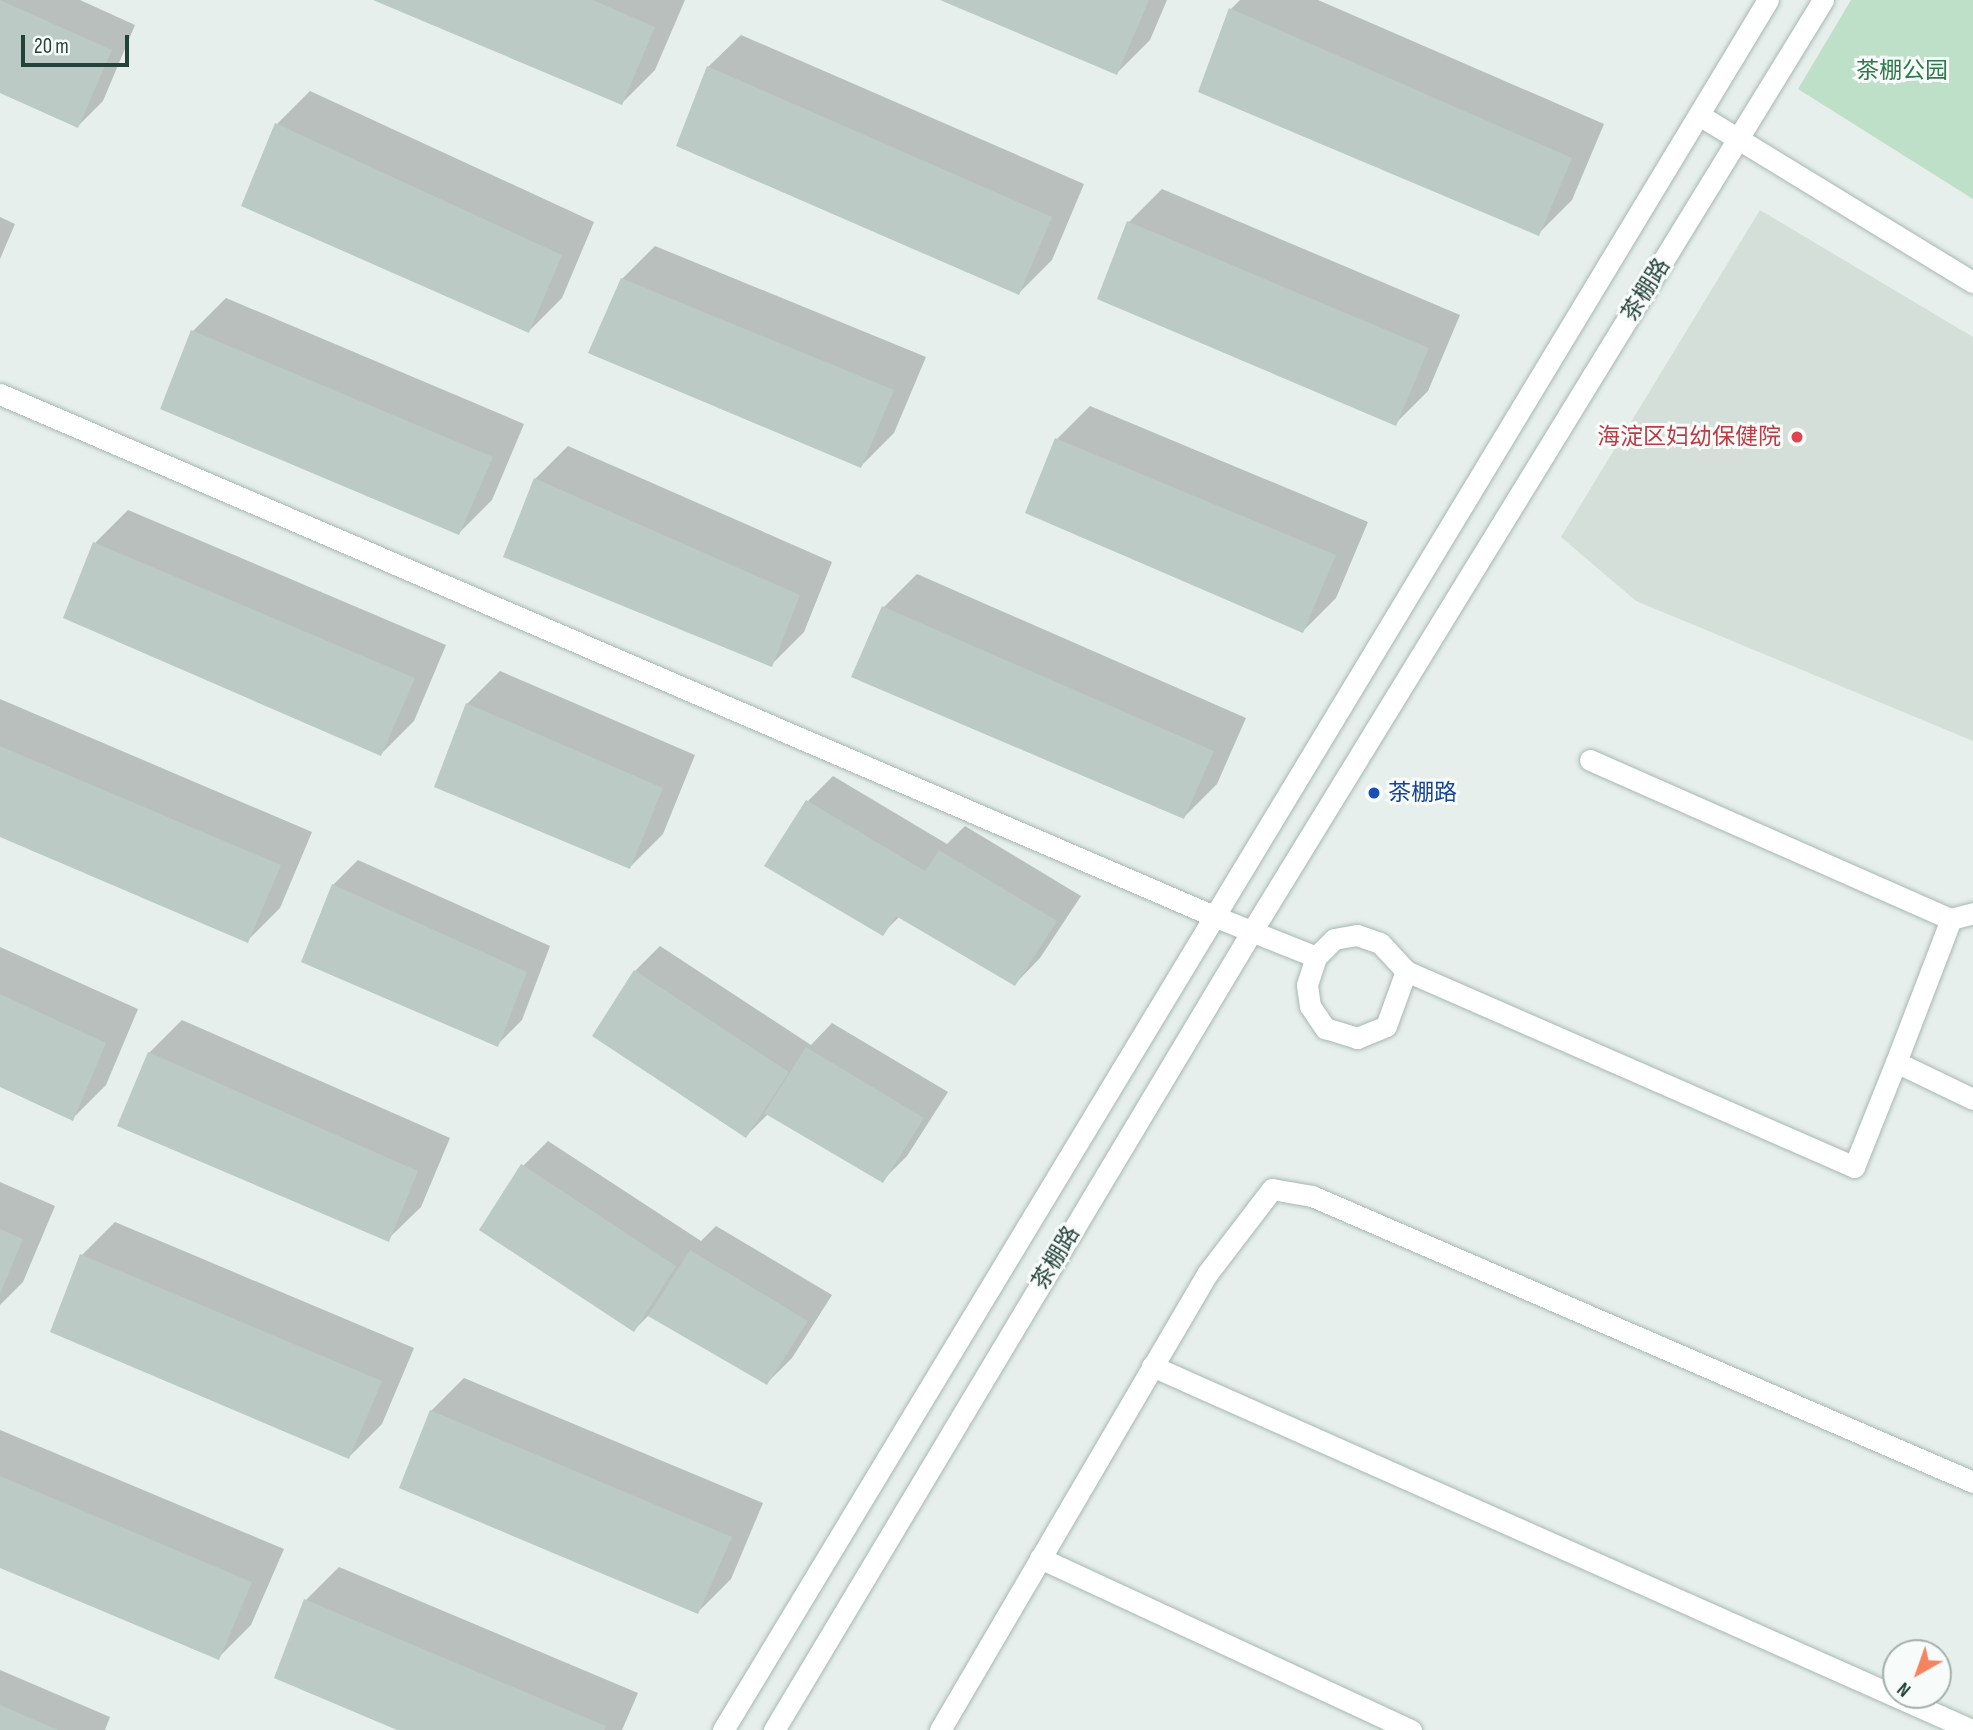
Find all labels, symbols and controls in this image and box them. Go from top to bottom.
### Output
scale bar [24,21,133,65]
text: 20 m [34,34,69,59]
park label: 茶棚公园 [1856,57,1948,85]
street label: 茶棚路 [1616,253,1676,327]
place label: 海淀区妇幼保健院 [1597,423,1781,451]
marker: 海淀区妇幼保健院 [1787,427,1807,447]
place label: 茶棚路 [1388,779,1457,807]
marker: 茶棚路 [1366,785,1382,801]
street label: 茶棚路 [1026,1221,1086,1295]
north arrow [1882,1639,1952,1709]
text: N [1893,1677,1916,1701]

